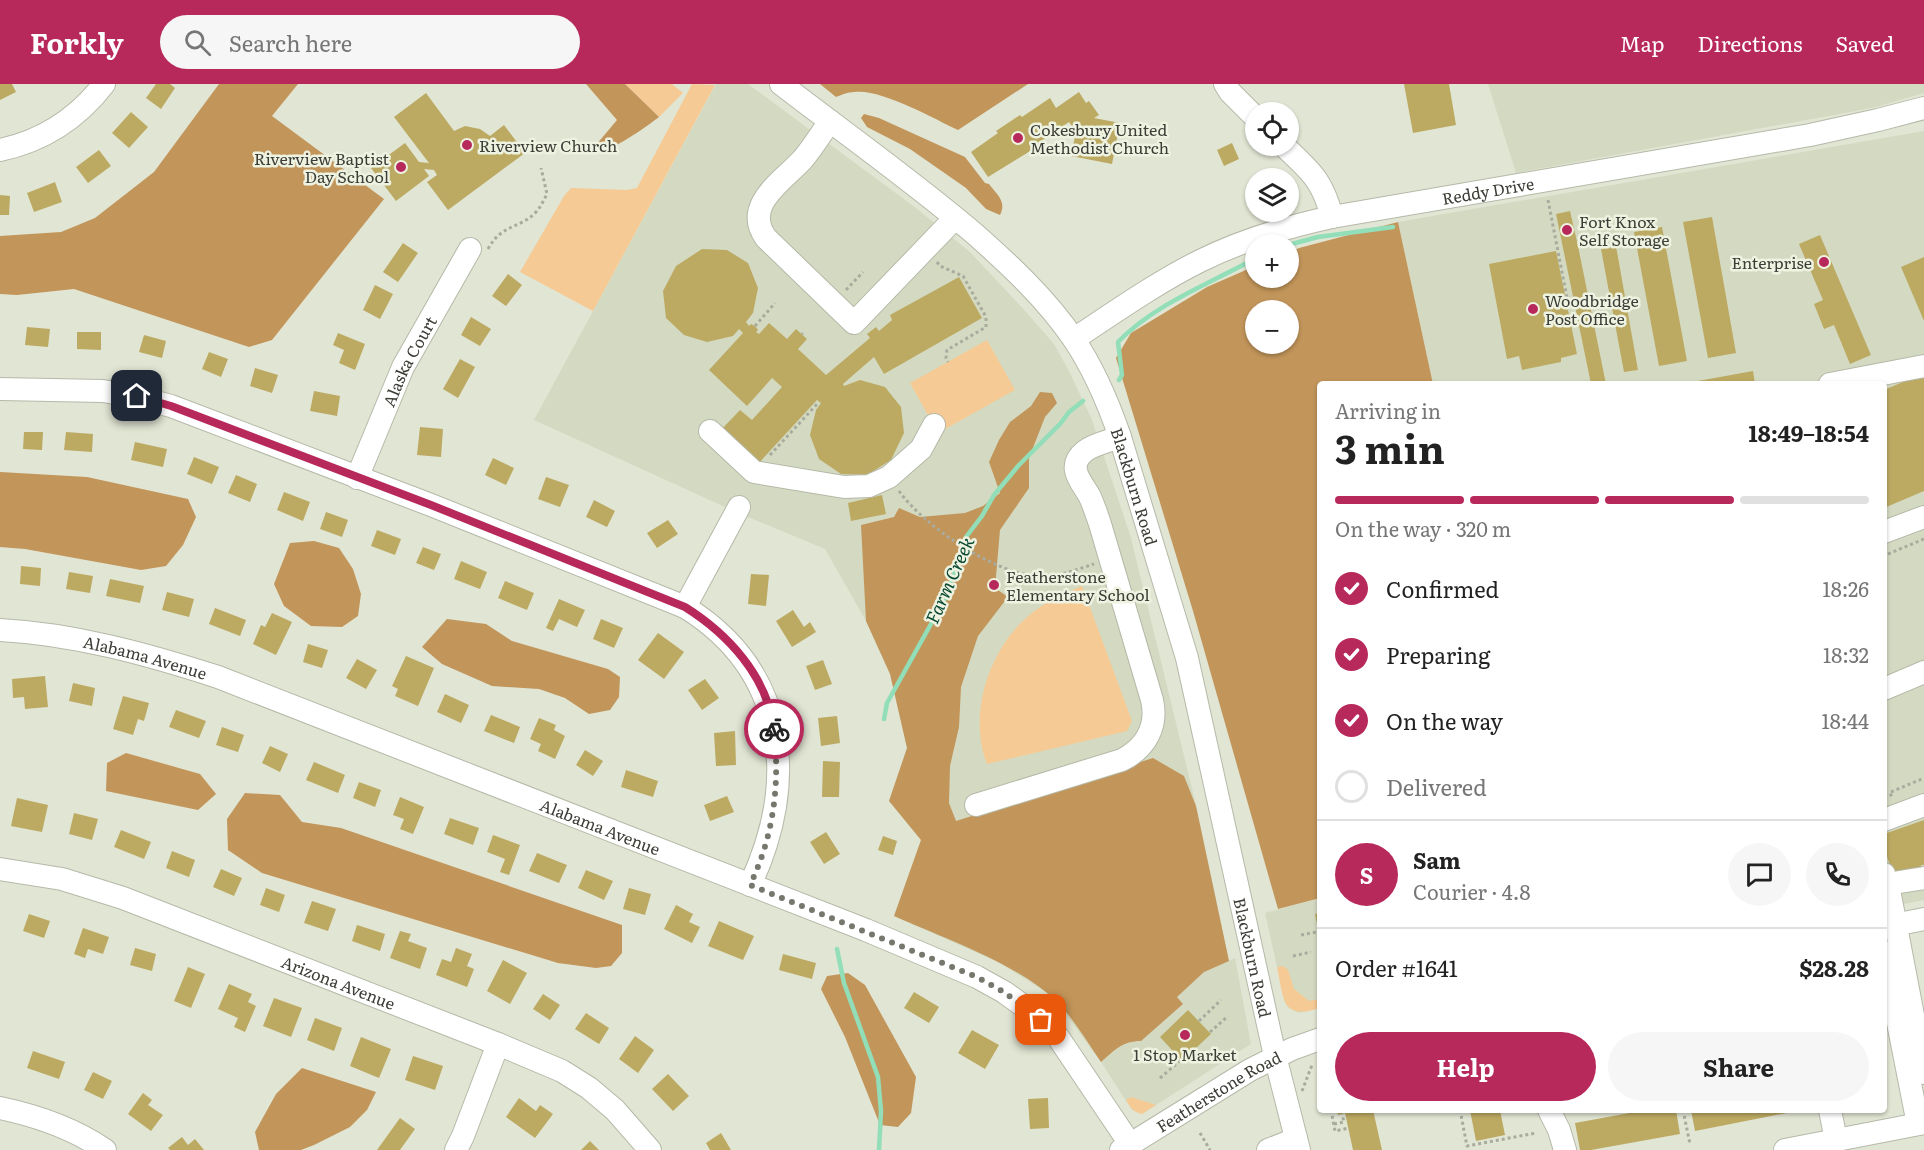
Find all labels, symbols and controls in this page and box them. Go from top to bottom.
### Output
search box [160,15,580,69]
text: Forkly [30,21,124,63]
icon: search [181,26,214,59]
text: Search here [229,26,352,59]
text: Map [1620,27,1665,58]
text: Directions [1698,27,1803,58]
text: Saved [1836,27,1894,58]
map controls [1245,102,1299,354]
button: locate [1245,102,1299,156]
place label: Cokesbury United Methodist Church [1030,117,1170,159]
marker: Cokesbury United Methodist Church [1011,131,1025,145]
place label: Riverview Church [479,133,618,157]
marker: Riverview Church [460,138,474,152]
place label: Riverview Baptist Day School [254,146,390,188]
marker: Riverview Baptist Day School [394,160,408,174]
button: layers [1245,168,1299,222]
street label: Reddy Drive [1440,171,1536,210]
place label: Fort Knox Self Storage [1579,209,1670,251]
marker: Fort Knox Self Storage [1560,223,1574,237]
button: + [1245,234,1299,288]
place label: Enterprise [1731,250,1812,274]
marker: Enterprise [1817,255,1831,269]
place label: Woodbridge Post Office [1545,288,1639,330]
button: − [1245,300,1299,354]
marker: Woodbridge Post Office [1526,302,1540,316]
street label: Alaska Court [376,311,442,410]
pin [111,370,162,421]
icon: home [120,379,153,412]
text: Arriving in [1335,395,1441,425]
text: 18:49–18:54 [1749,416,1869,449]
text: 3 min [1335,418,1445,476]
street label: Blackburn Road [1106,424,1164,549]
text: On the way · 320 m [1335,513,1511,543]
water label: Farm Creek [918,532,980,628]
place label: Featherstone Elementary School [1006,564,1150,606]
icon: check [1335,572,1368,605]
text: Confirmed [1386,572,1499,605]
text: 18:26 [1823,573,1869,603]
marker: Featherstone Elementary School [987,578,1001,592]
street label: Alabama Avenue [81,629,210,685]
icon: check [1335,638,1368,671]
text: Preparing [1386,638,1490,671]
text: 18:32 [1823,639,1869,669]
courier [744,699,804,759]
icon: check [1335,704,1368,737]
text: On the way [1386,704,1503,737]
text: 18:44 [1822,705,1869,735]
icon: bike [758,713,791,746]
text: Delivered [1386,770,1487,803]
street label: Alabama Avenue [537,792,664,861]
text: Sam [1413,843,1461,876]
button: chat [1728,843,1791,906]
button: phone [1806,843,1869,906]
text: S [1360,858,1373,891]
text: Courier · 4.8 [1413,876,1530,906]
street label: Blackburn Road [1228,895,1278,1020]
street label: Arizona Avenue [278,949,399,1015]
text: Order #1641 [1335,951,1458,984]
text: $28.28 [1799,951,1869,984]
pin [1015,994,1066,1045]
icon: bag [1024,1003,1057,1036]
marker: 1 Stop Market [1178,1028,1192,1042]
button: Help [1335,1032,1596,1101]
button: Share [1608,1032,1869,1101]
place label: 1 Stop Market [1133,1042,1237,1066]
street label: Featherstone Road [1151,1044,1285,1138]

